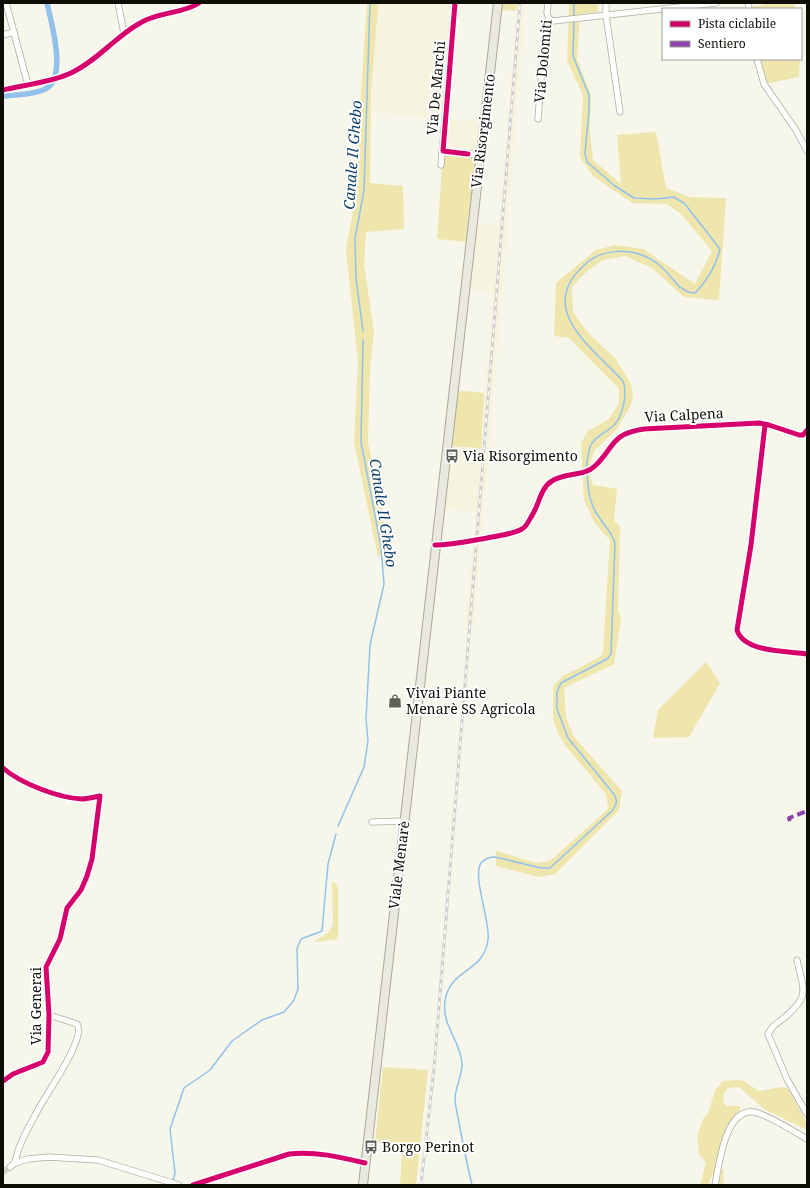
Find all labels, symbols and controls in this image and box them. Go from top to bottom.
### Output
legend [662,8,802,60]
text: Pista ciclabile [698,15,776,32]
street label: Via Dolomiti [529,18,556,103]
text: Sentiero [698,35,746,52]
street label: Via De Marchi [422,39,449,136]
street label: Via Risorgimento [466,73,499,189]
water label: Canale Il Ghebo [338,100,366,210]
street label: Via Calpena [644,403,724,426]
place label: Via Risorgimento [463,446,578,465]
bus stop icon: Via Risorgimento [444,448,460,464]
water label: Canale Il Ghebo [366,457,402,569]
place label: Vivai Piante Menarè SS Agricola [406,683,536,718]
shop icon: Vivai Piante Menarè SS Agricola [387,693,403,709]
street label: Viale Menarè [384,820,413,910]
street label: Via Generai [26,966,45,1045]
place label: Borgo Perinot [382,1137,474,1156]
bus stop icon: Borgo Perinot [363,1139,379,1155]

